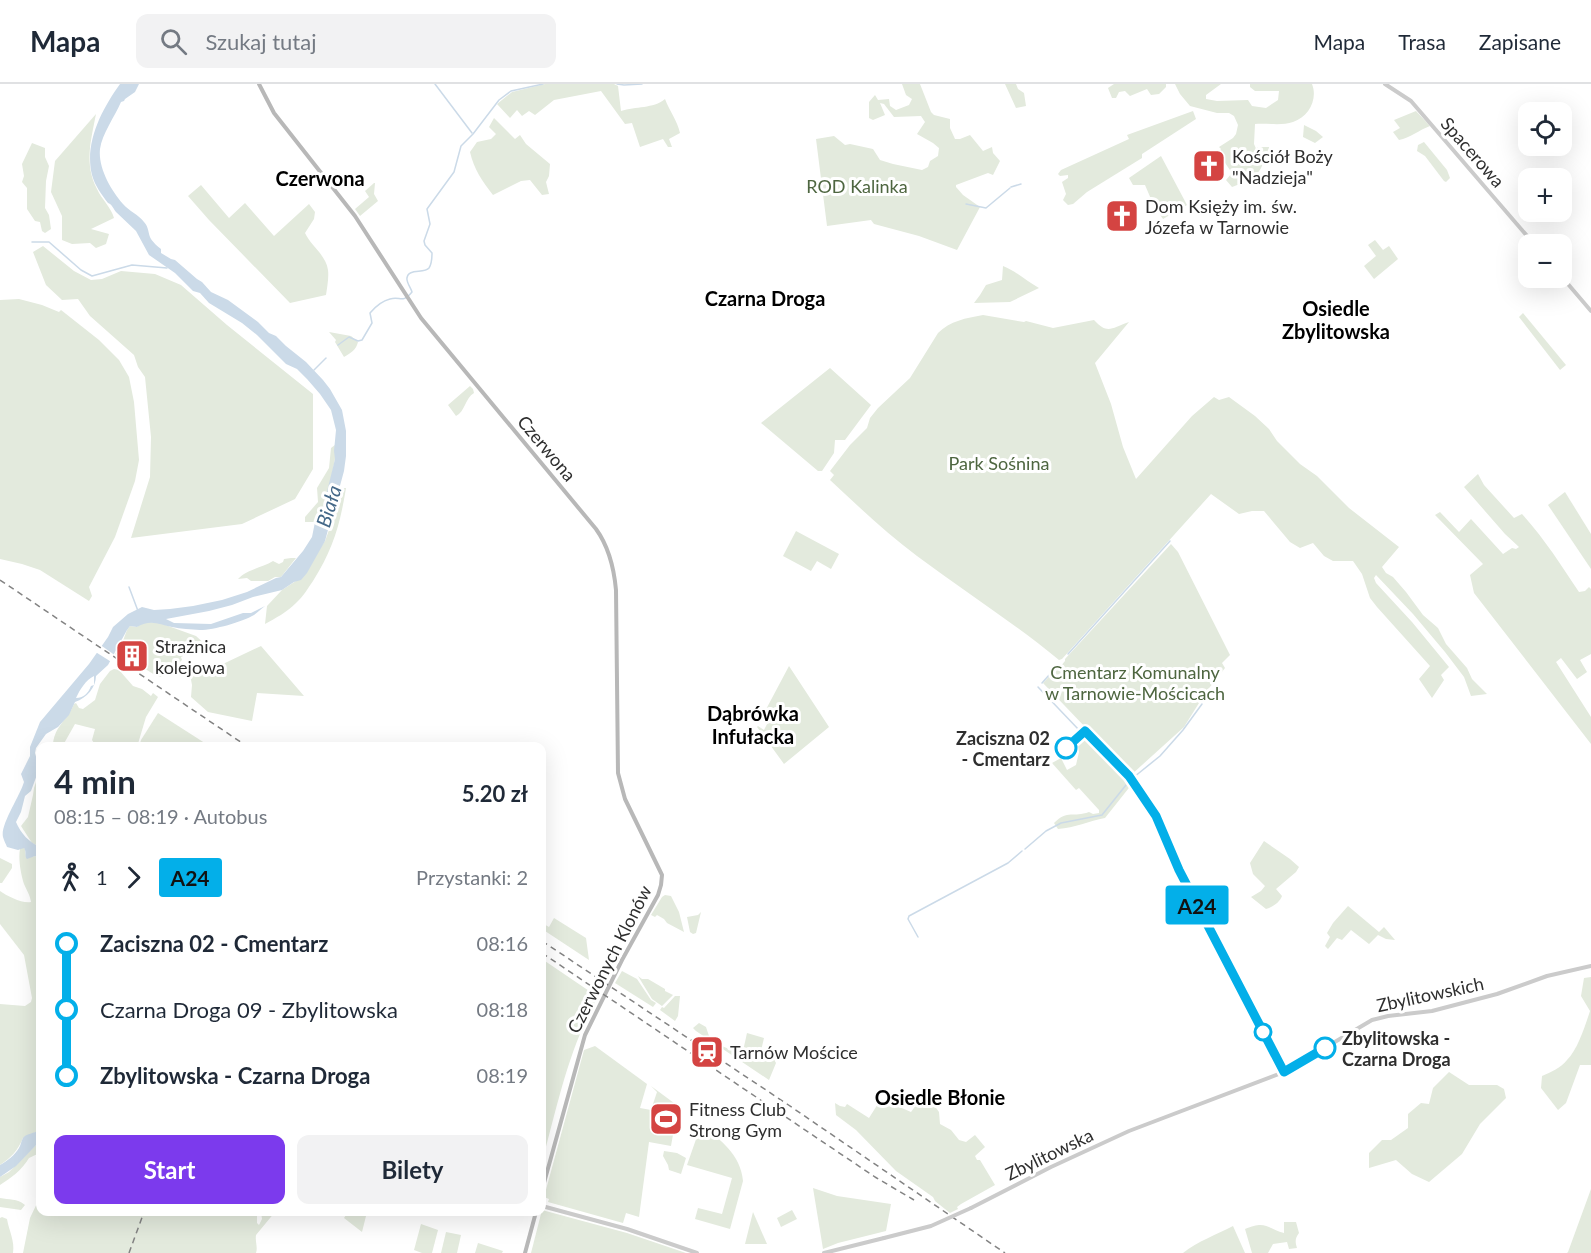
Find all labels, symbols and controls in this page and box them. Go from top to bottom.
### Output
search box [136,14,556,68]
text: Mapa [30,24,100,58]
icon: search [157,25,190,58]
text: Szukaj tutaj [205,28,316,55]
text: Mapa [1313,29,1365,54]
text: Trasa [1398,29,1446,54]
text: Zapisane [1479,29,1561,54]
map controls [1518,102,1572,288]
button: locate [1518,102,1572,156]
street label: Spacerowa [1437,112,1509,192]
place label: Kościół Boży "Nadzieja" [1232,145,1334,188]
church icon: Kościół Boży "Nadzieja" [1191,148,1227,184]
district label: Czerwona [275,166,365,190]
button: + [1518,168,1572,222]
park label: ROD Kalinka [806,175,908,197]
place label: Dom Księży im. św. Józefa w Tarnowie [1145,195,1297,238]
church icon: Dom Księży im. św. Józefa w Tarnowie [1104,198,1140,234]
button: − [1518,234,1572,288]
district label: Czarna Droga [705,286,825,310]
district label: Osiedle Zbylitowska [1282,296,1390,343]
street label: Czerwona [513,411,581,485]
park label: Park Sośnina [949,452,1049,474]
water label: Biała [310,482,346,530]
place label: Strażnica kolejowa [155,635,226,678]
building icon: Strażnica kolejowa [114,638,150,674]
park label: Cmentarz Komunalny w Tarnowie-Mościcach [1045,661,1225,704]
district label: Dąbrówka Infułacka [707,701,799,748]
place label: Zaciszna 02 - Cmentarz [956,727,1050,770]
marker: Zaciszna 02 - Cmentarz [1055,737,1077,759]
text: 4 min [54,761,136,801]
text: 5.20 zł [462,780,528,807]
text: 08:15 – 08:19 · Autobus [54,804,267,828]
icon: walk [54,861,87,894]
icon: forward [117,861,150,894]
text: 1 [96,865,108,889]
text: A24 [171,865,210,890]
text: Przystanki: 2 [416,865,528,889]
street label: Czerwonych Klonów [562,881,656,1037]
line badge: A24 [1162,886,1232,924]
text: A24 [1178,893,1216,918]
text: Zaciszna 02 - Cmentarz [100,930,328,957]
text: 08:16 [477,931,528,955]
street label: Zbylitowskich [1374,972,1486,1016]
text: Czarna Droga 09 - Zbylitowska [100,996,398,1023]
text: 08:18 [477,997,528,1021]
unlabelled marker [1254,1023,1272,1041]
place label: Zbylitowska - Czarna Droga [1342,1027,1451,1070]
station icon: Tarnów Mościce [689,1034,725,1070]
marker: Zbylitowska - Czarna Droga [1314,1037,1336,1059]
place label: Tarnów Mościce [730,1041,858,1063]
text: Zbylitowska - Czarna Droga [100,1062,370,1089]
text: 08:19 [477,1063,528,1087]
district label: Osiedle Błonie [875,1085,1006,1109]
place label: Fitness Club Strong Gym [689,1098,786,1141]
sports icon: Fitness Club Strong Gym [648,1101,684,1137]
street label: Zbylitowska [1002,1123,1096,1185]
button: Start [54,1135,285,1204]
button: Bilety [297,1135,528,1204]

